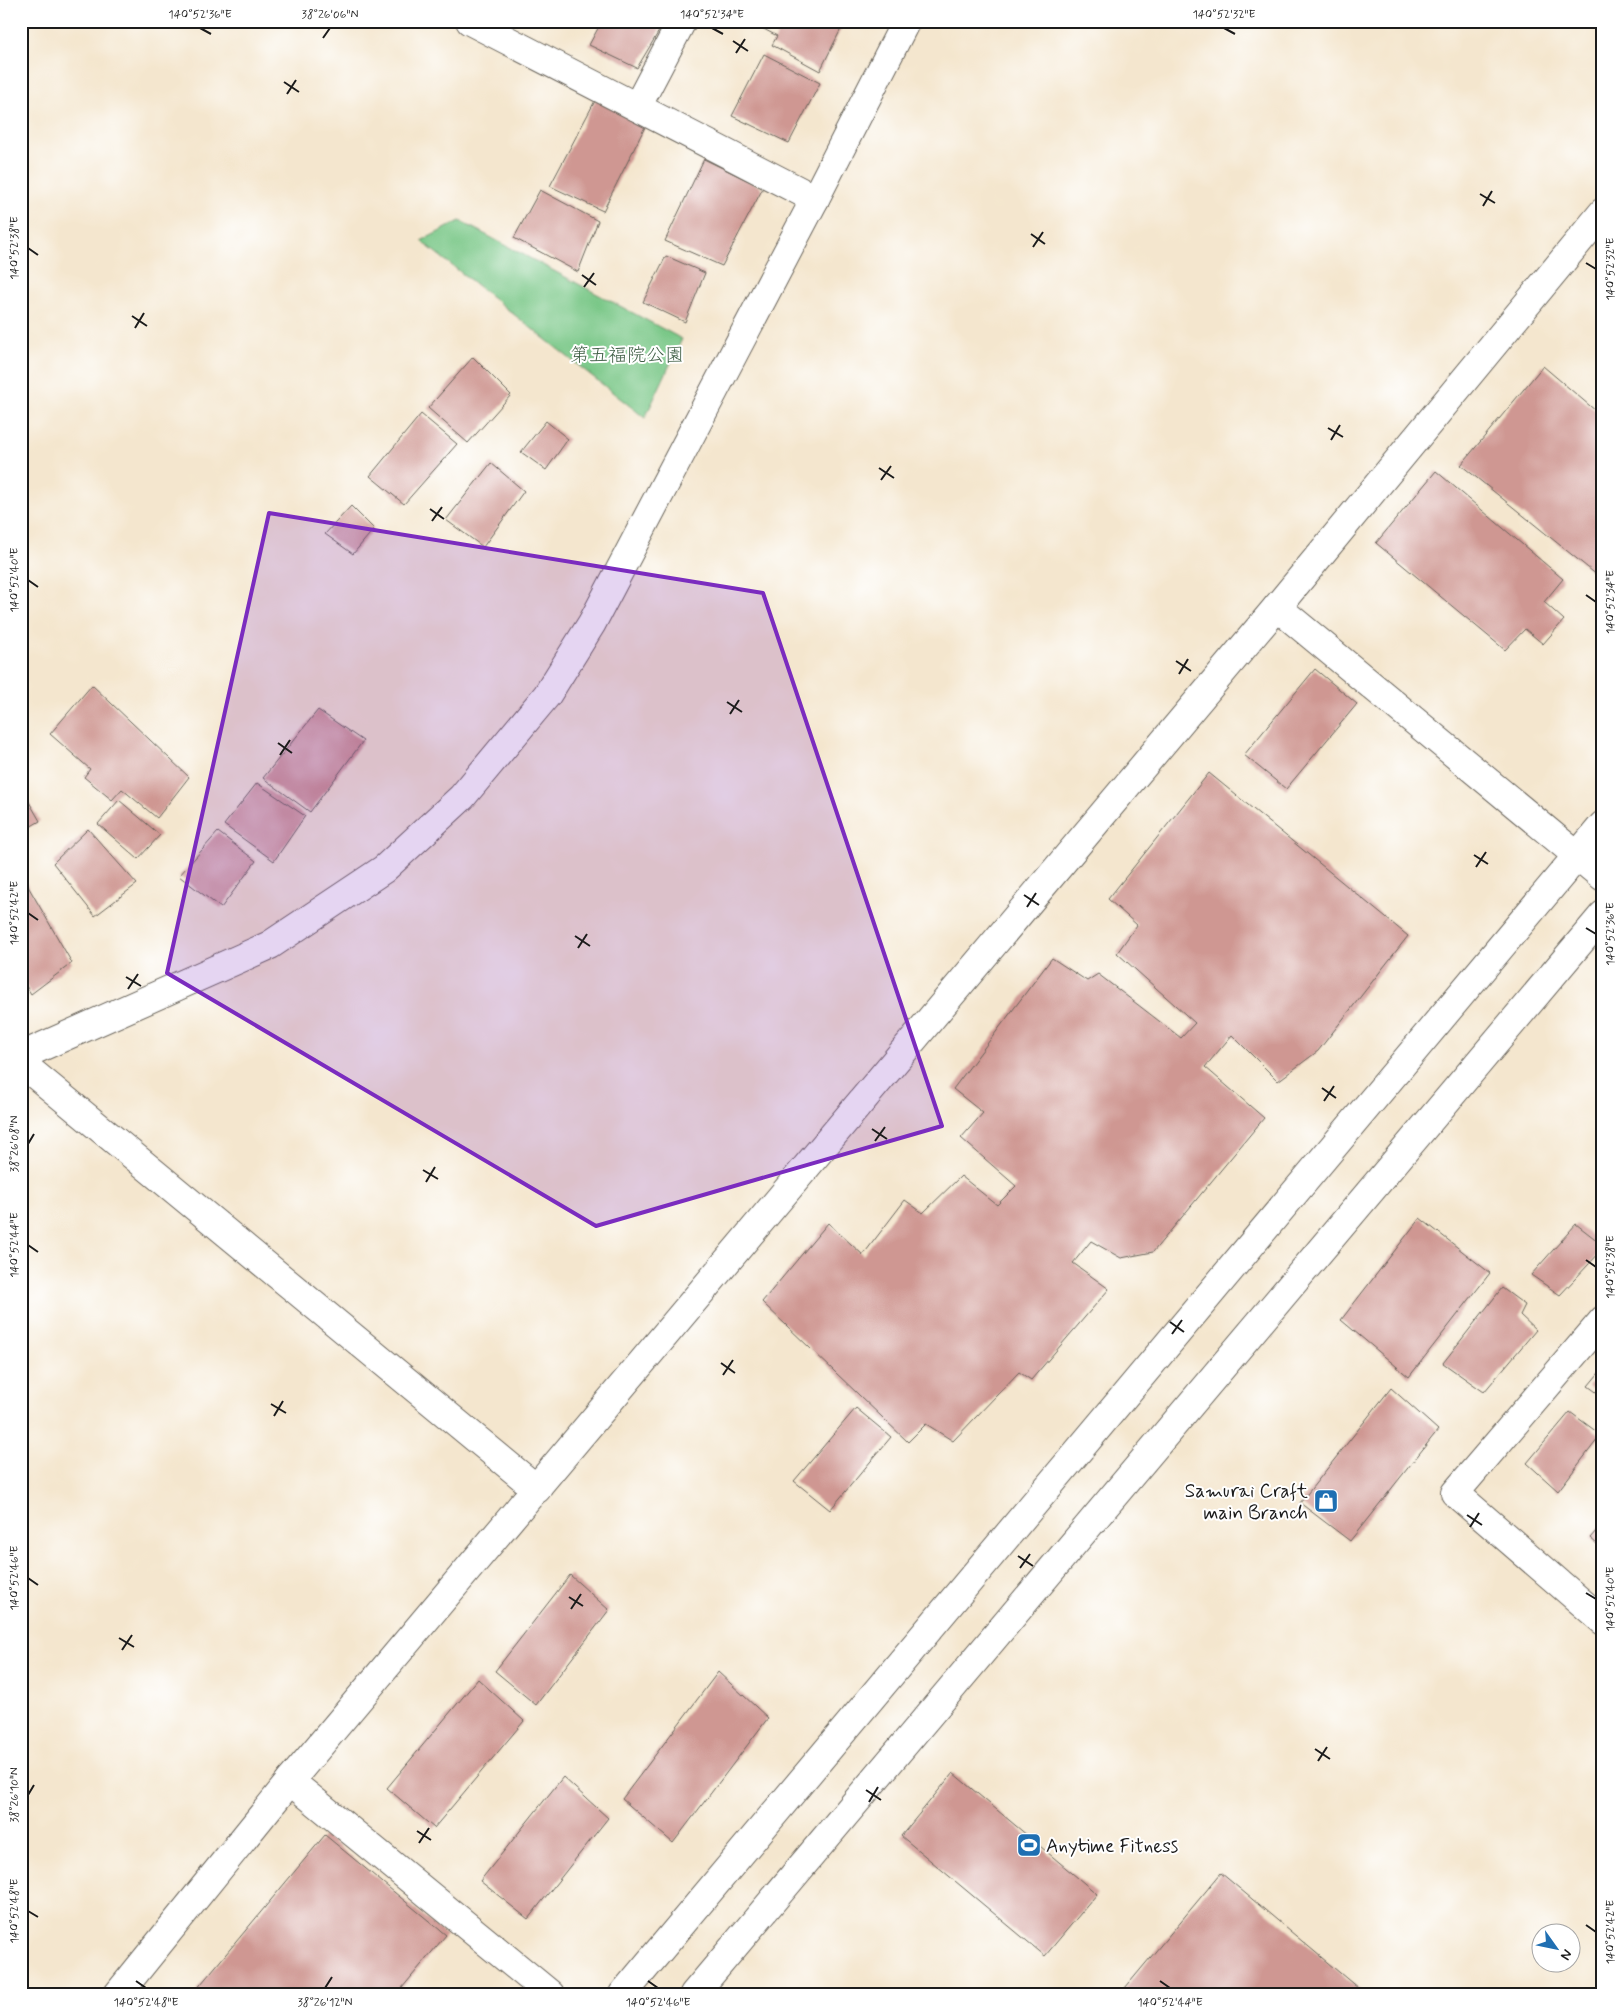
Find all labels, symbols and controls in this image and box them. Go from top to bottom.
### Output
text: 140°52'36"E [168,7,232,23]
text: 38°26'06"N [302,7,358,23]
text: 140°52'34"E [680,7,744,23]
text: 140°52'32"E [1192,7,1256,23]
text: 140°52'38"E [7,216,23,280]
text: 140°52'32"E [1603,237,1619,301]
park label: 第五福院公園 [570,343,684,368]
text: 140°52'40"E [7,547,23,613]
text: 140°52'34"E [1603,570,1619,634]
text: 140°52'42"E [7,881,23,945]
text: 140°52'36"E [1603,902,1619,966]
text: 38°26'08"N [7,1116,23,1172]
text: 140°52'44"E [7,1212,23,1278]
text: 140°52'38"E [1603,1235,1619,1299]
place label: Samurai Craft main Branch [1185,1479,1308,1526]
shop icon: Samurai Craft main Branch [1313,1488,1339,1514]
text: 140°52'46"E [7,1546,23,1611]
text: 140°52'40"E [1603,1566,1619,1632]
text: 38°26'10"N [7,1767,23,1823]
sports icon: Anytime Fitness [1016,1832,1042,1858]
place label: Anytime Fitness [1046,1834,1178,1859]
text: 140°52'48"E [7,1879,23,1943]
text: 140°52'42"E [1603,1900,1619,1964]
north arrow [1532,1922,1582,1972]
text: N [1556,1946,1576,1963]
text: 140°52'48"E [114,1995,178,2011]
text: 38°26'12"N [297,1995,353,2011]
text: 140°52'46"E [626,1995,691,2011]
text: 140°52'44"E [1137,1995,1203,2011]

